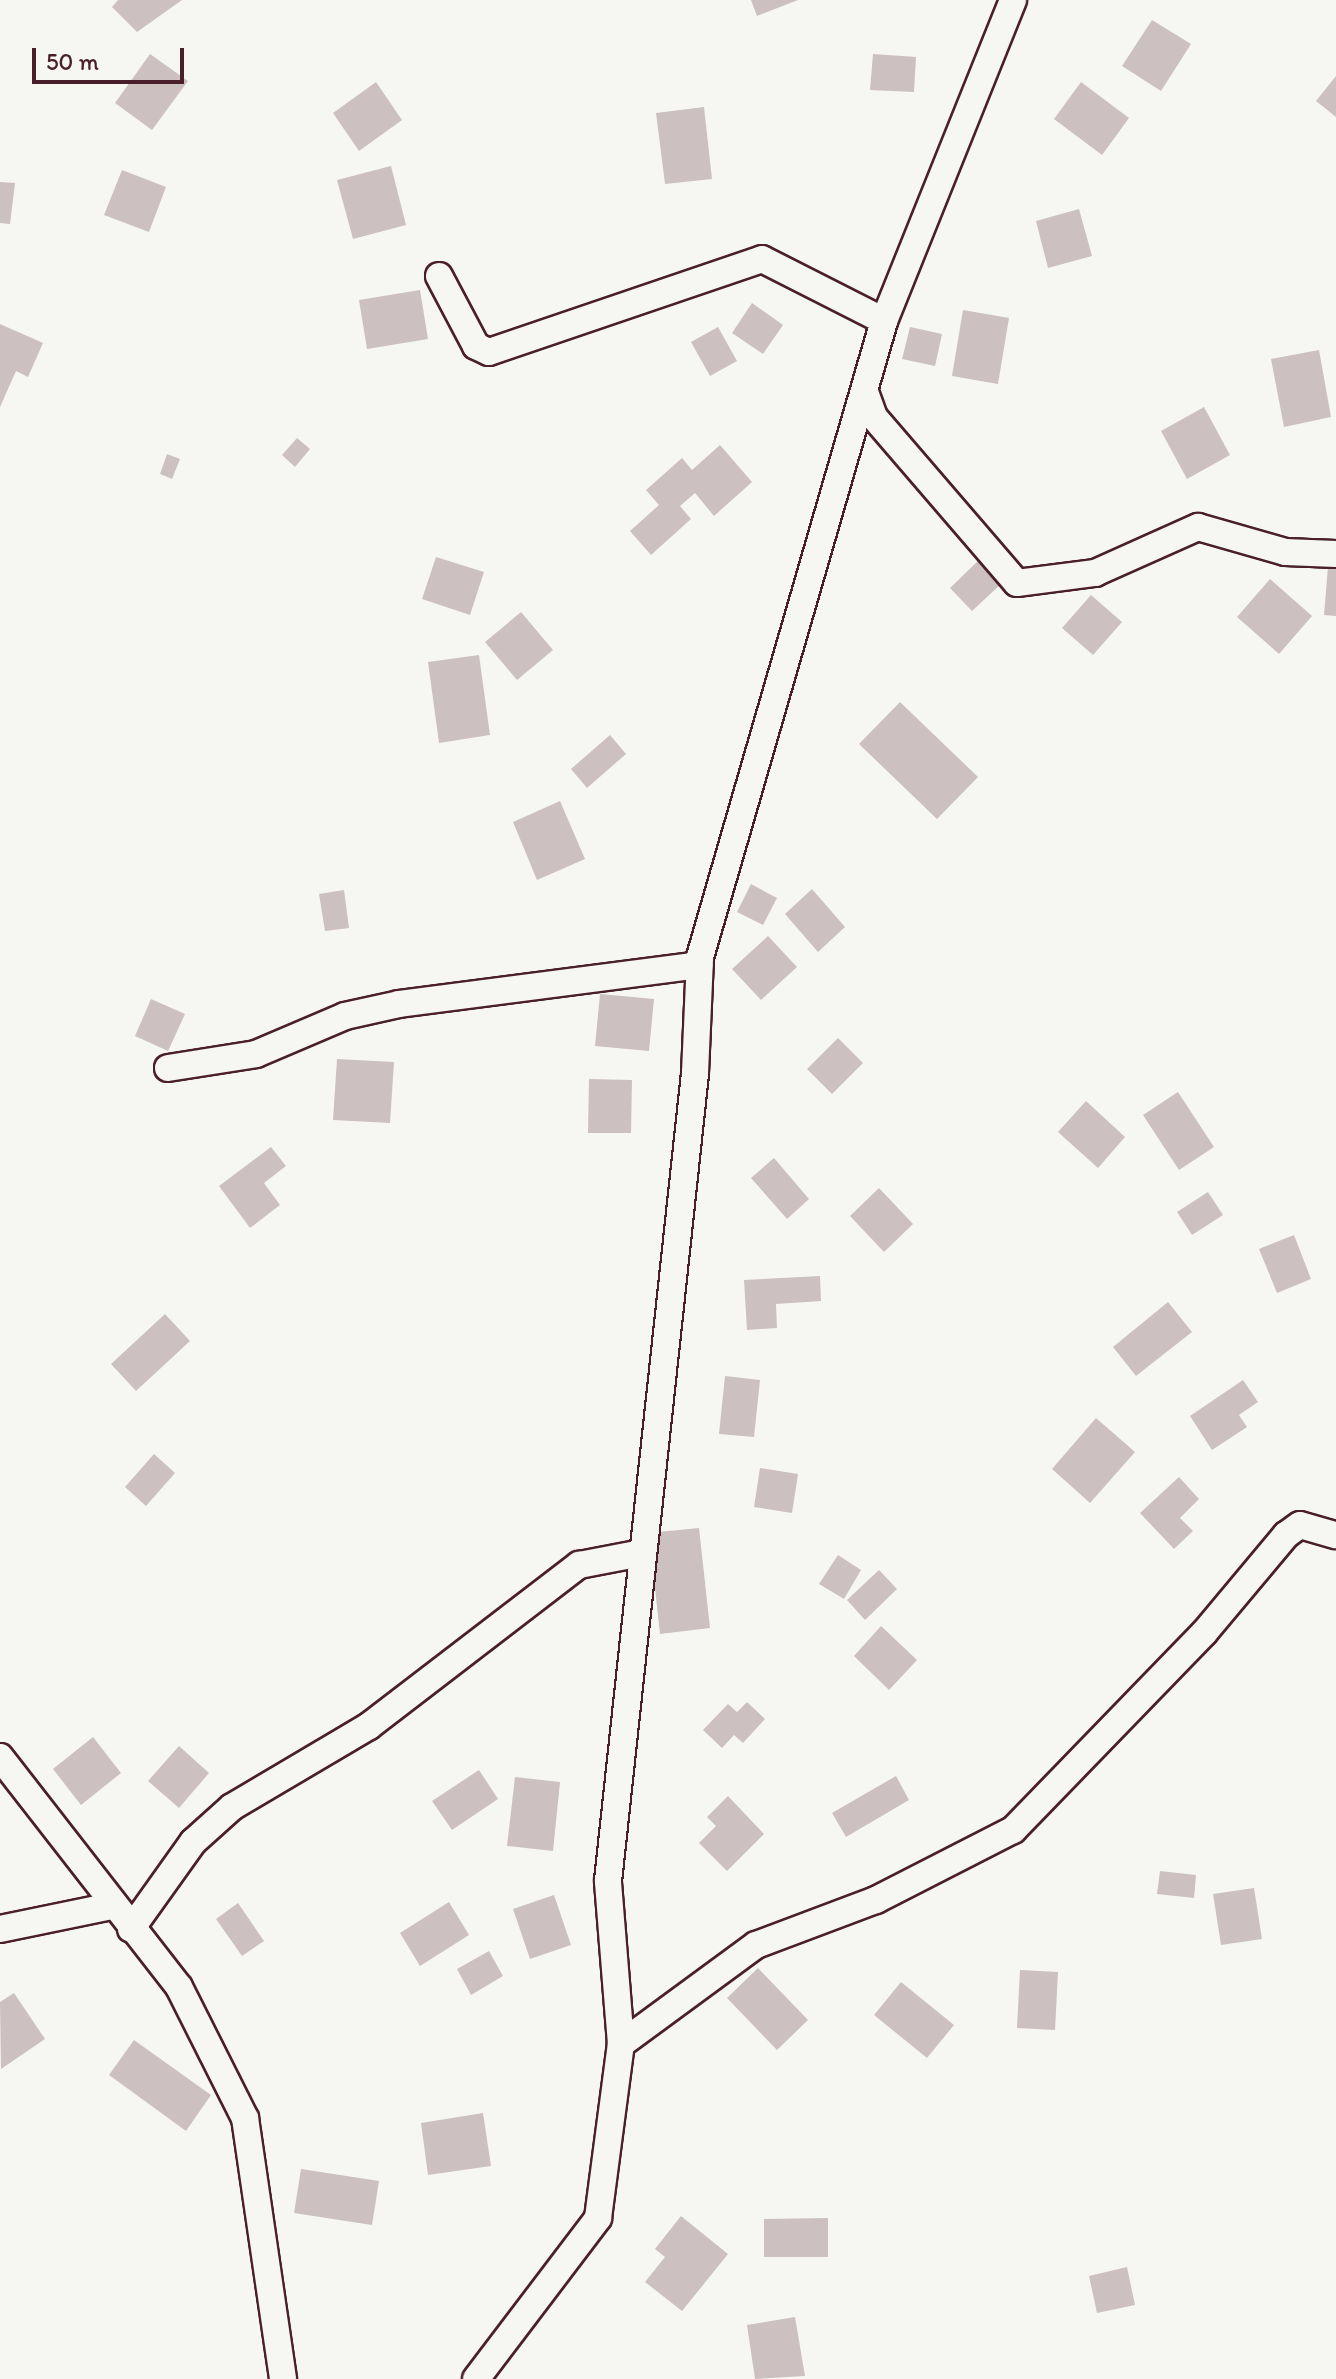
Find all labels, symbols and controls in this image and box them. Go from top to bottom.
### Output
scale bar [36,32,188,82]
text: 50 m [46,47,99,76]

